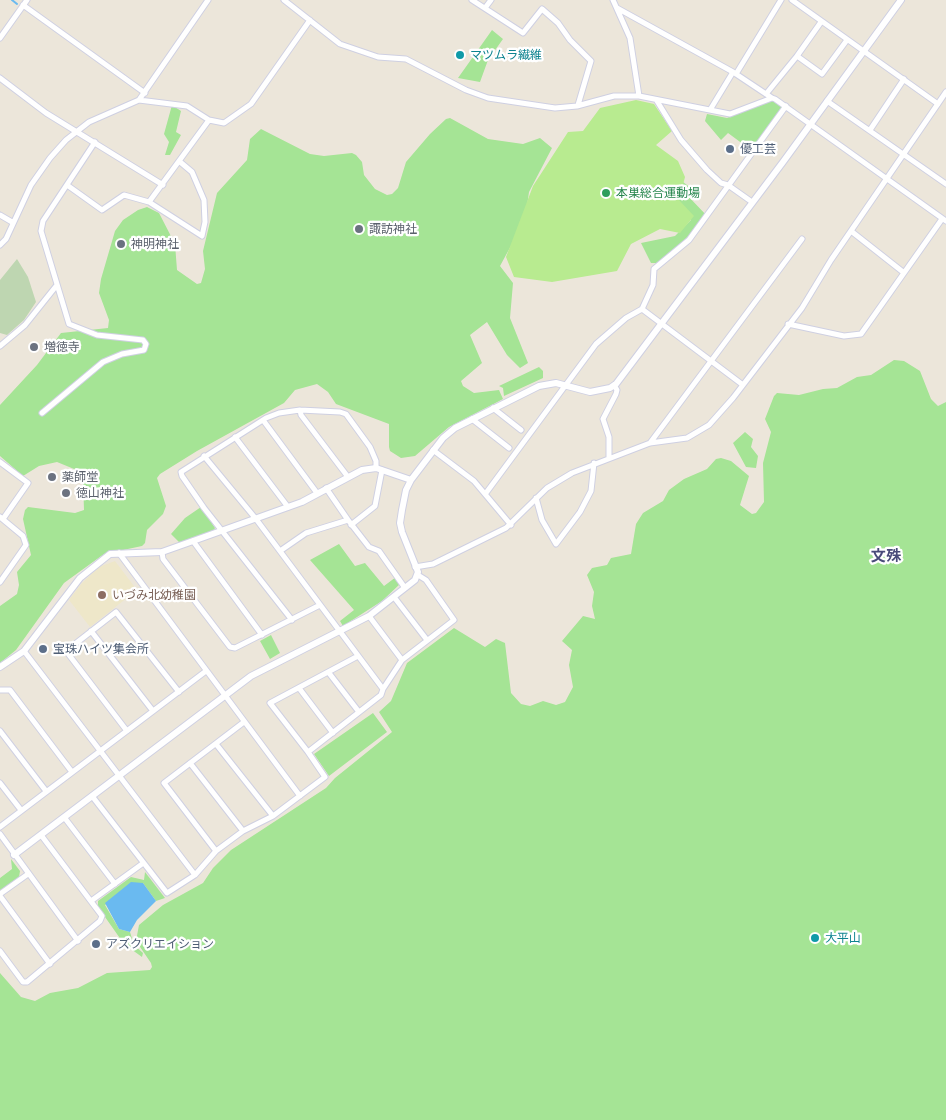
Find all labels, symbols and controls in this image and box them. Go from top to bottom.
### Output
place label: マツムラ繊維 [470,48,542,62]
marker: マツムラ繊維 [454,49,466,61]
place label: 優工芸 [740,142,776,156]
marker: 優工芸 [724,143,736,155]
place label: 本巣総合運動場 [616,186,700,200]
marker: 本巣総合運動場 [600,187,612,199]
place label: 諏訪神社 [369,222,417,236]
marker: 諏訪神社 [353,223,365,235]
place label: 神明神社 [131,237,179,251]
marker: 神明神社 [115,238,127,250]
place label: 増徳寺 [44,340,80,354]
marker: 増徳寺 [28,341,40,353]
place label: 薬師堂 [62,470,98,484]
marker: 薬師堂 [46,471,58,483]
place label: 徳山神社 [76,486,124,500]
marker: 徳山神社 [60,487,72,499]
district label: 文殊 [871,547,901,565]
place label: いづみ北幼稚園 [112,588,196,602]
marker: いづみ北幼稚園 [96,589,108,601]
place label: 宝珠ハイツ集会所 [53,642,149,656]
marker: 宝珠ハイツ集会所 [37,643,49,655]
place label: 大平山 [825,931,861,945]
marker: 大平山 [809,932,821,944]
place label: アズクリエイション [106,937,214,951]
marker: アズクリエイション [90,938,102,950]

